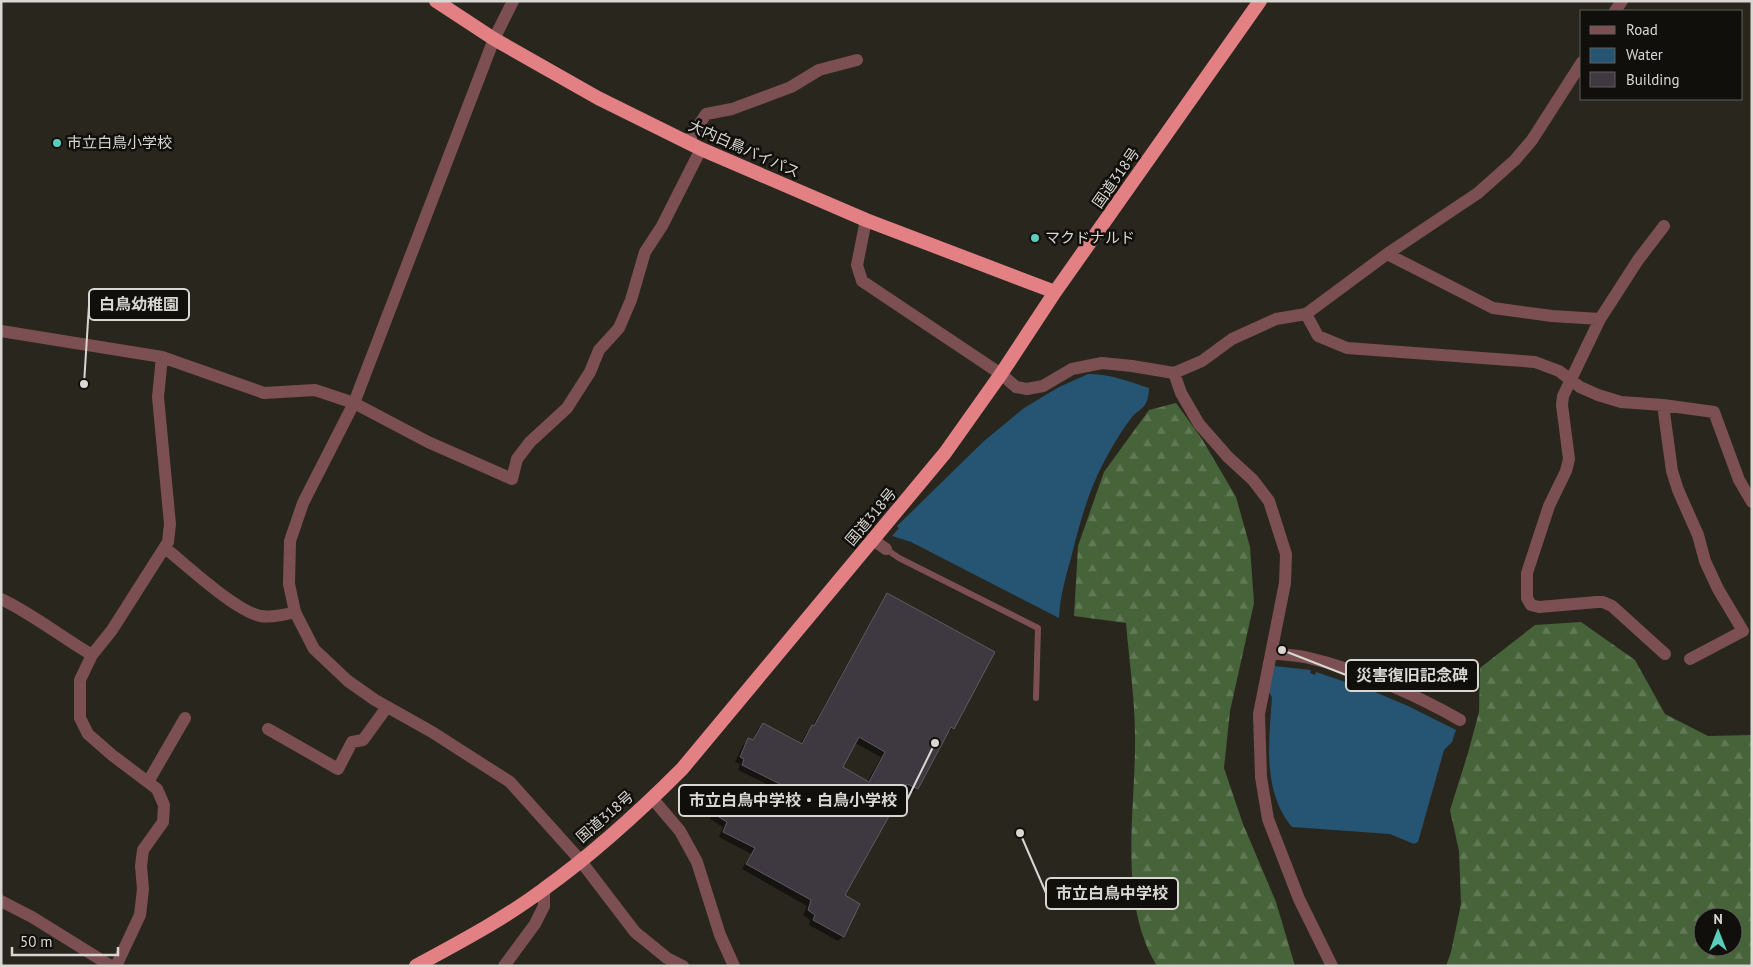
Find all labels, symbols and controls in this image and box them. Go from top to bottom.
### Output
legend [1580,10,1743,100]
text: Road [1626,20,1658,39]
text: Water [1626,45,1663,64]
text: Building [1626,70,1680,89]
street label: 大内白鳥バイパス [686,116,803,182]
place label: 市立白鳥小学校 [67,133,172,152]
marker: 市立白鳥小学校 [51,137,63,149]
street label: 国道318号 [1088,144,1143,212]
place label: マクドナルド [1045,228,1135,247]
marker: マクドナルド [1029,232,1041,244]
callout: 白鳥幼稚園 [89,289,189,320]
text: 白鳥幼稚園 [99,294,179,314]
street label: 国道318号 [841,484,900,549]
callout: 災害復旧記念碑 [1346,660,1478,691]
text: 災害復旧記念碑 [1356,665,1468,685]
callout: 市立白鳥中学校・白鳥小学校 [679,785,907,816]
street label: 国道318号 [572,787,637,847]
text: 市立白鳥中学校・白鳥小学校 [689,790,897,810]
callout: 市立白鳥中学校 [1046,878,1178,909]
text: 市立白鳥中学校 [1056,883,1168,903]
north arrow [1693,907,1743,957]
text: N [1713,910,1723,928]
scale bar [12,924,119,956]
text: 50 m [20,932,53,951]

